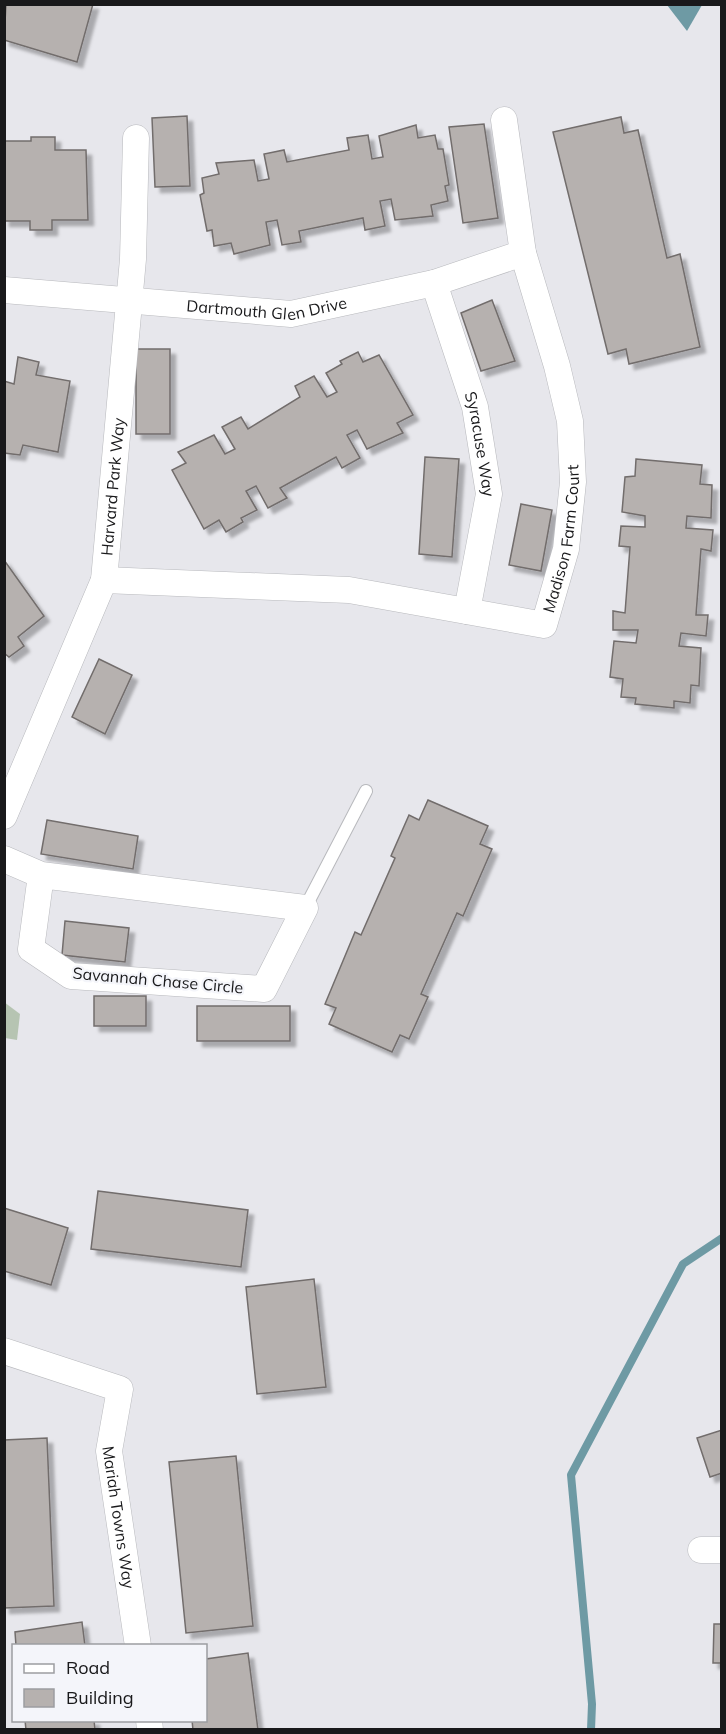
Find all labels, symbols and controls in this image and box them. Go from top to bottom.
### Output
street label: Dartmouth Glen Drive [186,292,349,325]
street label: Syracuse Way [461,389,499,499]
street label: Harvard Park Way [96,416,129,557]
street label: Madison Farm Court [538,464,583,615]
street label: Savannah Chase Circle [72,963,244,997]
street label: Mariah Towns Way [98,1445,139,1590]
legend [12,1644,207,1722]
text: Road [66,1656,110,1679]
text: Building [66,1686,134,1709]

